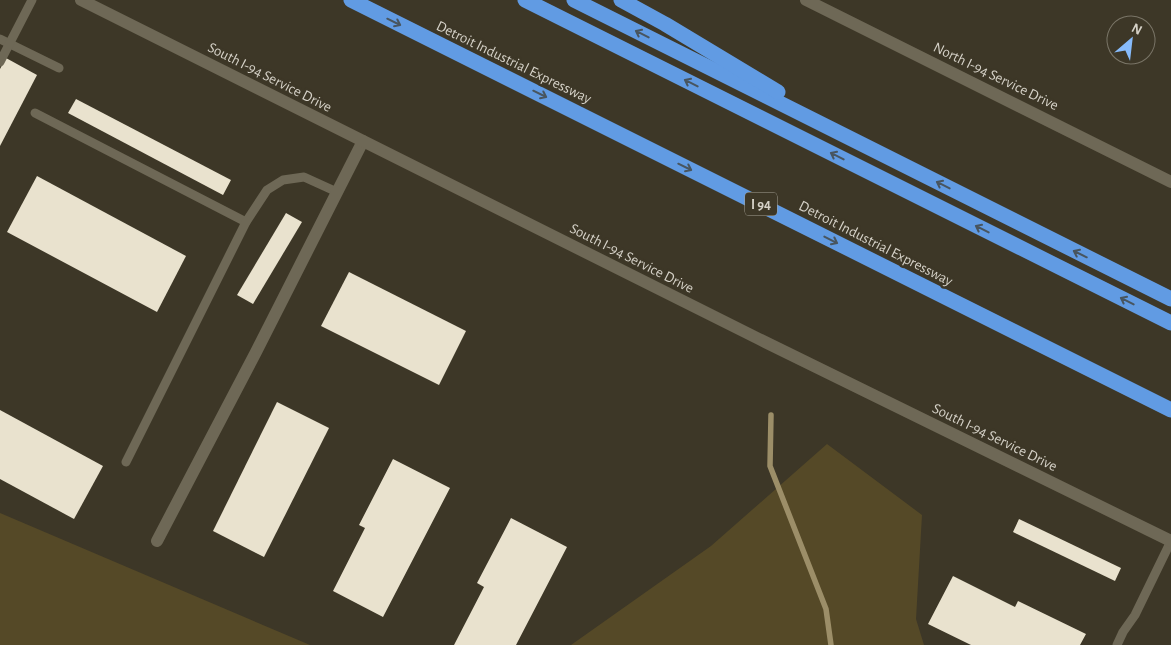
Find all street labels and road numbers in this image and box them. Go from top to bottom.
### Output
street label: Detroit Industrial Expressway [434,18,594,107]
street label: South I-94 Service Drive [205,40,334,115]
street label: North I-94 Service Drive [931,40,1061,113]
road number: I 94 [745,192,777,215]
street label: Detroit Industrial Expressway [796,198,956,289]
street label: South I-94 Service Drive [567,221,696,296]
street label: South I-94 Service Drive [930,401,1060,474]

